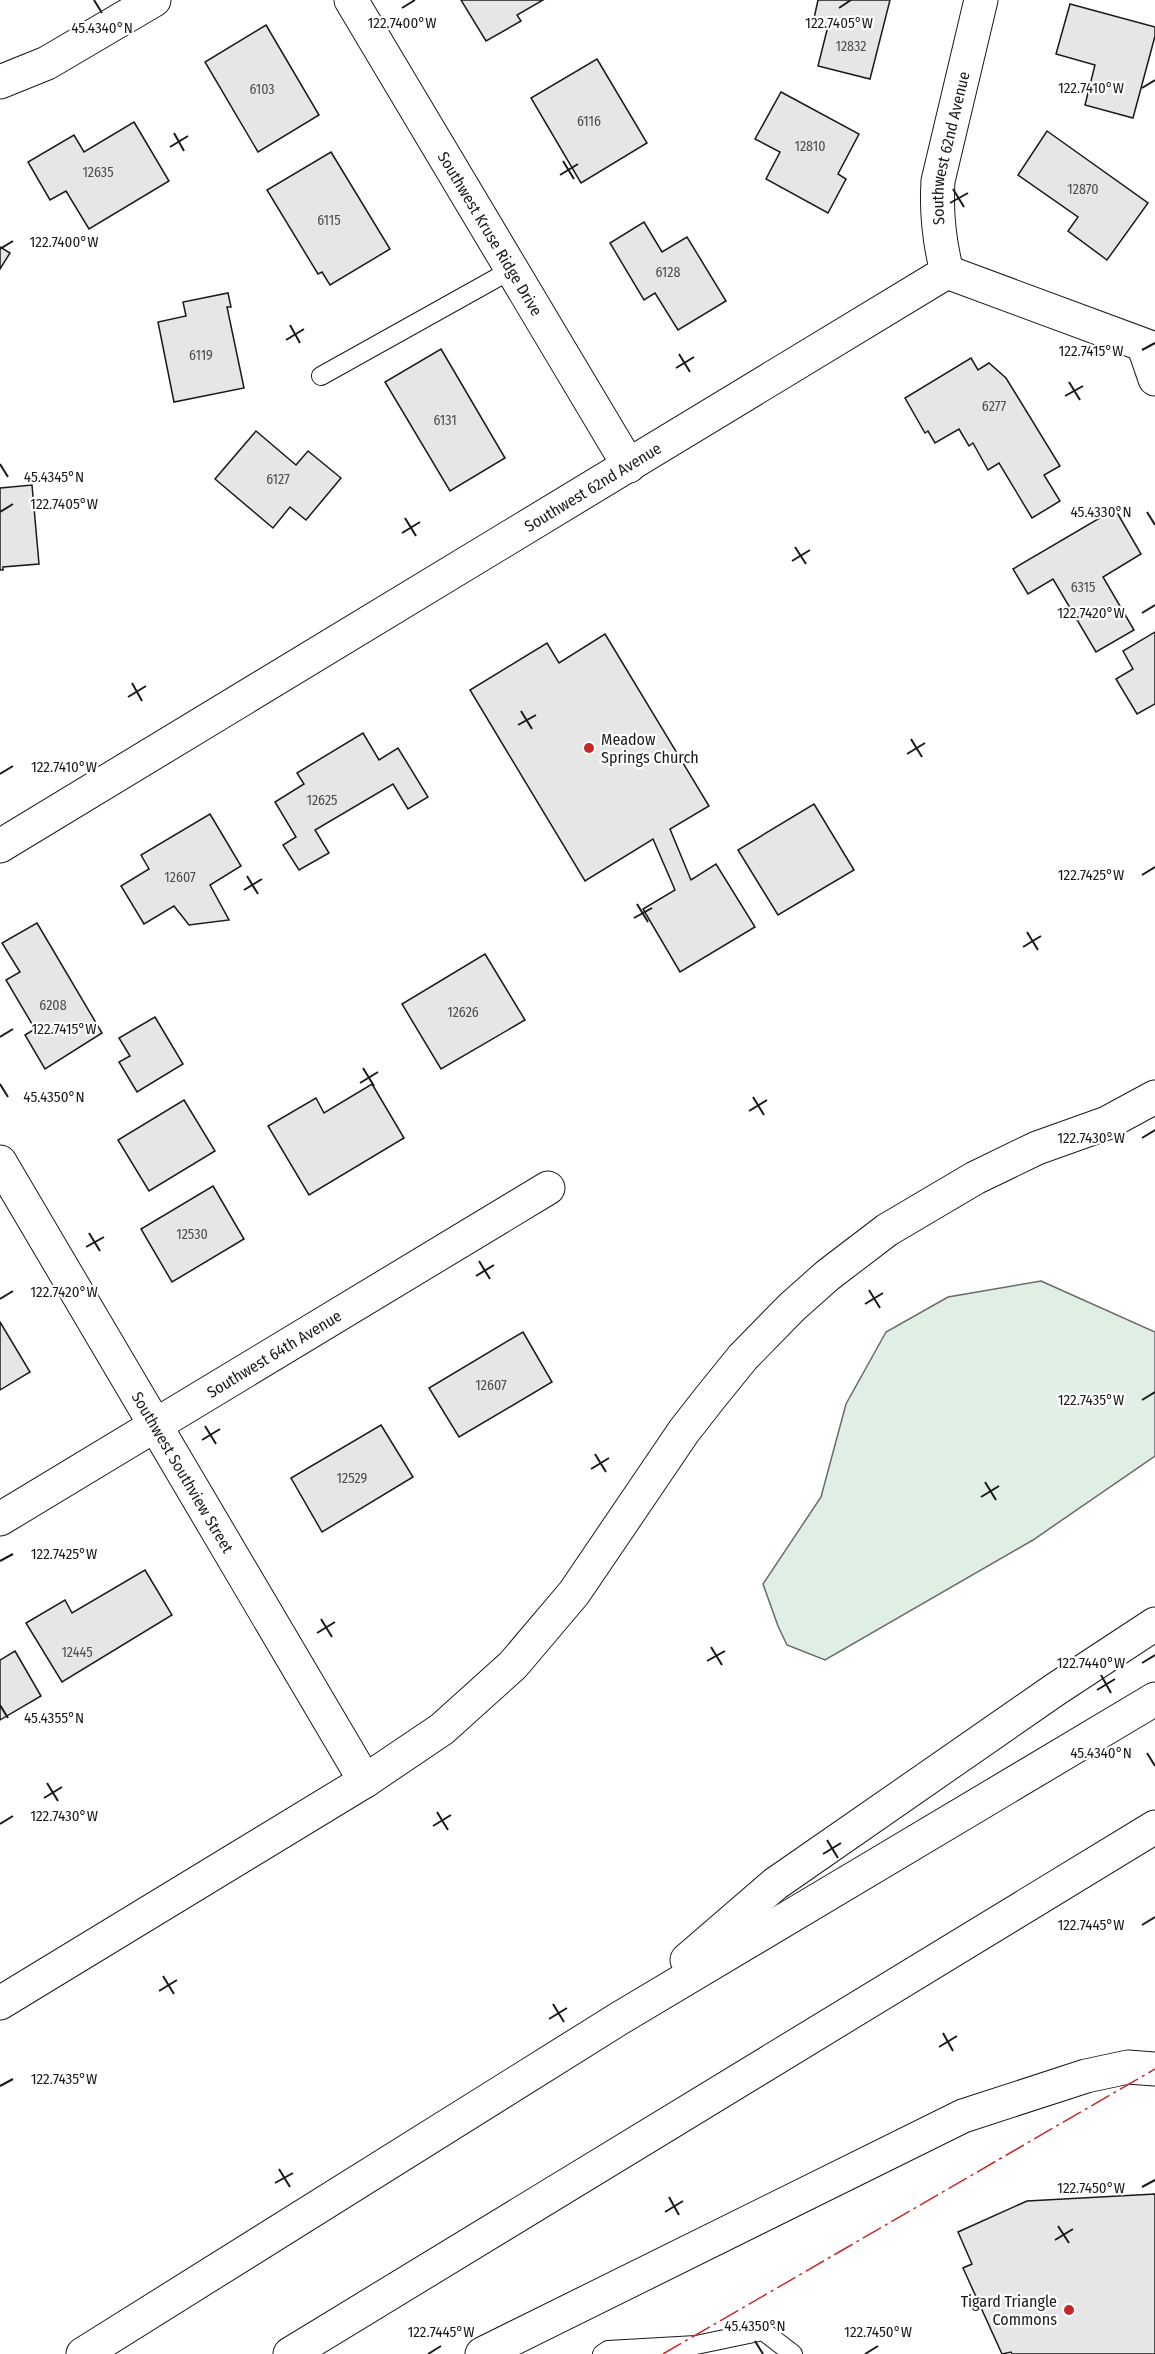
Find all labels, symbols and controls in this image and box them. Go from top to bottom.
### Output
text: 122.7400°W [367,14,437,32]
text: 122.7405°W [805,14,873,32]
text: 45.4340°N [71,19,133,37]
house number: 12832 [835,38,867,55]
street label: Southwest 62nd Avenue [928,69,973,226]
text: 122.7410°W [1058,79,1124,97]
house number: 6103 [249,81,275,98]
house number: 6116 [577,113,601,130]
house number: 12810 [794,138,826,155]
street label: Southwest Kruse Ridge Drive [434,148,547,319]
house number: 12635 [82,164,114,181]
house number: 12870 [1067,181,1099,198]
house number: 6115 [317,212,341,229]
text: 122.7400°W [29,233,99,251]
house number: 6128 [656,264,680,281]
text: 122.7415°W [1058,342,1124,360]
house number: 6119 [189,347,213,364]
house number: 6277 [982,398,1006,415]
house number: 6131 [433,412,457,429]
street label: Southwest 62nd Avenue [521,438,665,535]
text: 45.4345°N [24,468,84,486]
house number: 6127 [266,471,290,488]
text: 122.7405°W [30,495,98,513]
text: 45.4330°N [1070,503,1132,521]
house number: 6315 [1071,579,1095,596]
text: 122.7420°W [1057,604,1125,622]
place label: Meadow Springs Church [601,730,699,767]
marker: Meadow Springs Church [582,741,596,755]
text: 122.7410°W [31,758,97,776]
house number: 12625 [306,792,338,809]
text: 122.7425°W [1058,866,1124,884]
house number: 12607 [164,869,196,886]
house number: 6208 [39,997,67,1014]
house number: 12626 [447,1004,479,1021]
text: 122.7415°W [31,1020,97,1038]
text: 45.4350°N [23,1088,85,1106]
text: 122.7430°W [1057,1129,1125,1147]
house number: 12530 [176,1226,208,1243]
text: 122.7420°W [30,1283,98,1301]
street label: Southwest 64th Avenue [203,1306,345,1401]
house number: 12607 [475,1377,507,1394]
street label: Southwest Southview Street [128,1388,238,1557]
text: 122.7435°W [1058,1391,1124,1409]
house number: 12529 [337,1470,368,1487]
text: 122.7425°W [31,1545,97,1563]
house number: 12445 [61,1644,93,1661]
text: 122.7440°W [1057,1654,1125,1672]
text: 45.4355°N [24,1709,84,1727]
text: 45.4340°N [1070,1744,1132,1762]
text: 122.7430°W [30,1807,98,1825]
text: 122.7445°W [1057,1916,1125,1934]
text: 122.7435°W [31,2070,97,2088]
text: 122.7450°W [1057,2179,1125,2197]
place label: Tigard Triangle Commons [961,2292,1057,2329]
marker: Tigard Triangle Commons [1062,2303,1076,2317]
text: 45.4350°N [724,2317,786,2335]
text: 122.7445°W [407,2323,475,2341]
text: 122.7450°W [844,2323,912,2341]

